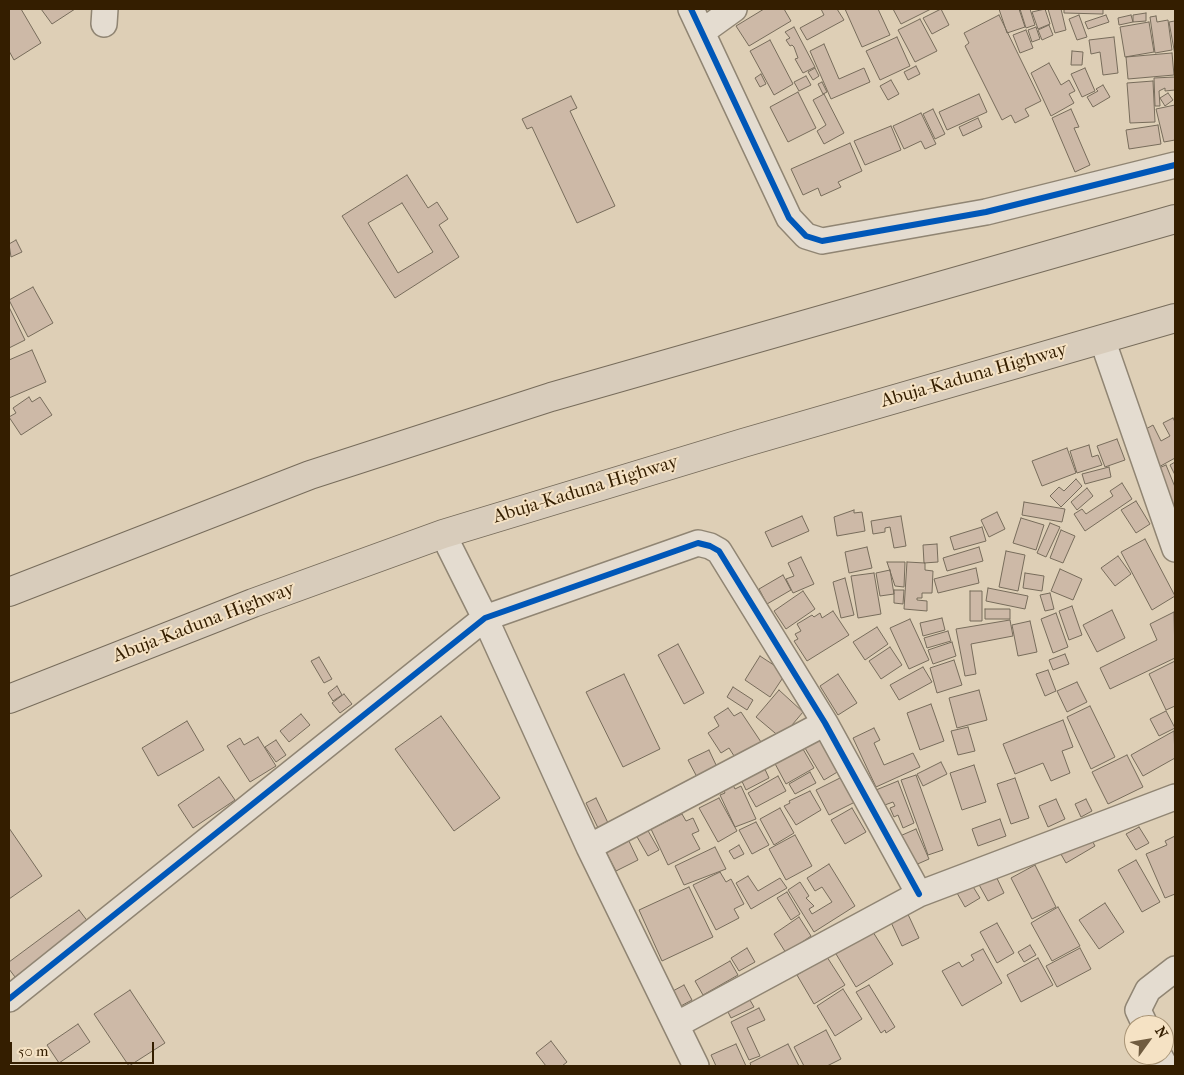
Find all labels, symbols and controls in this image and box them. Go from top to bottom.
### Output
street label: Abuja-Kaduna Highway [878,338,1070,414]
street label: Abuja-Kaduna Highway [491,451,681,529]
street label: Abuja-Kaduna Highway [110,578,298,668]
north arrow [1124,1015,1174,1065]
text: N [1151,1023,1171,1041]
scale bar [12,1032,156,1064]
text: 50 m [18,1042,48,1060]

